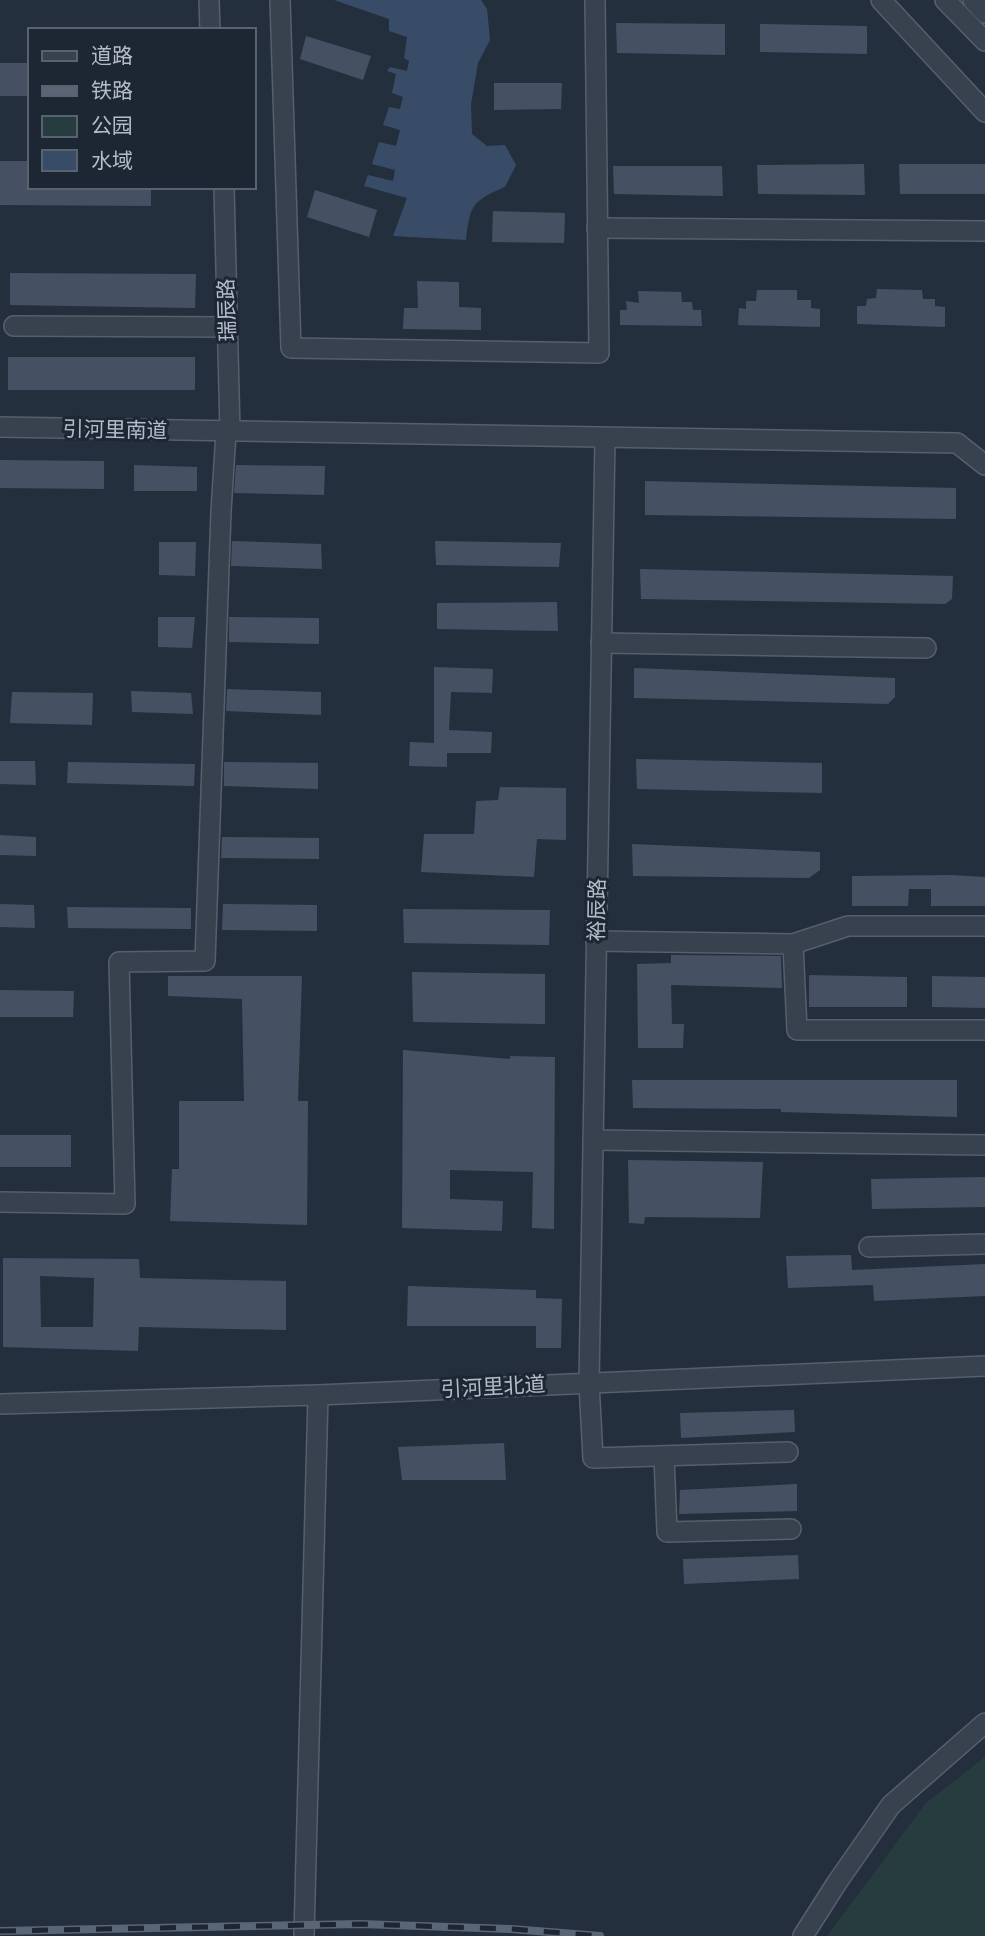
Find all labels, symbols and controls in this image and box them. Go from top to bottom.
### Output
legend [28,28,256,189]
text: 道路 [91,44,133,69]
text: 铁路 [91,79,133,104]
text: 公园 [91,114,133,139]
text: 水域 [91,149,133,174]
street label: 瑞辰路 [214,278,241,342]
street label: 引河里南道 [62,417,168,444]
street label: 裕辰路 [584,878,611,942]
street label: 引河里北道 [440,1372,546,1403]

